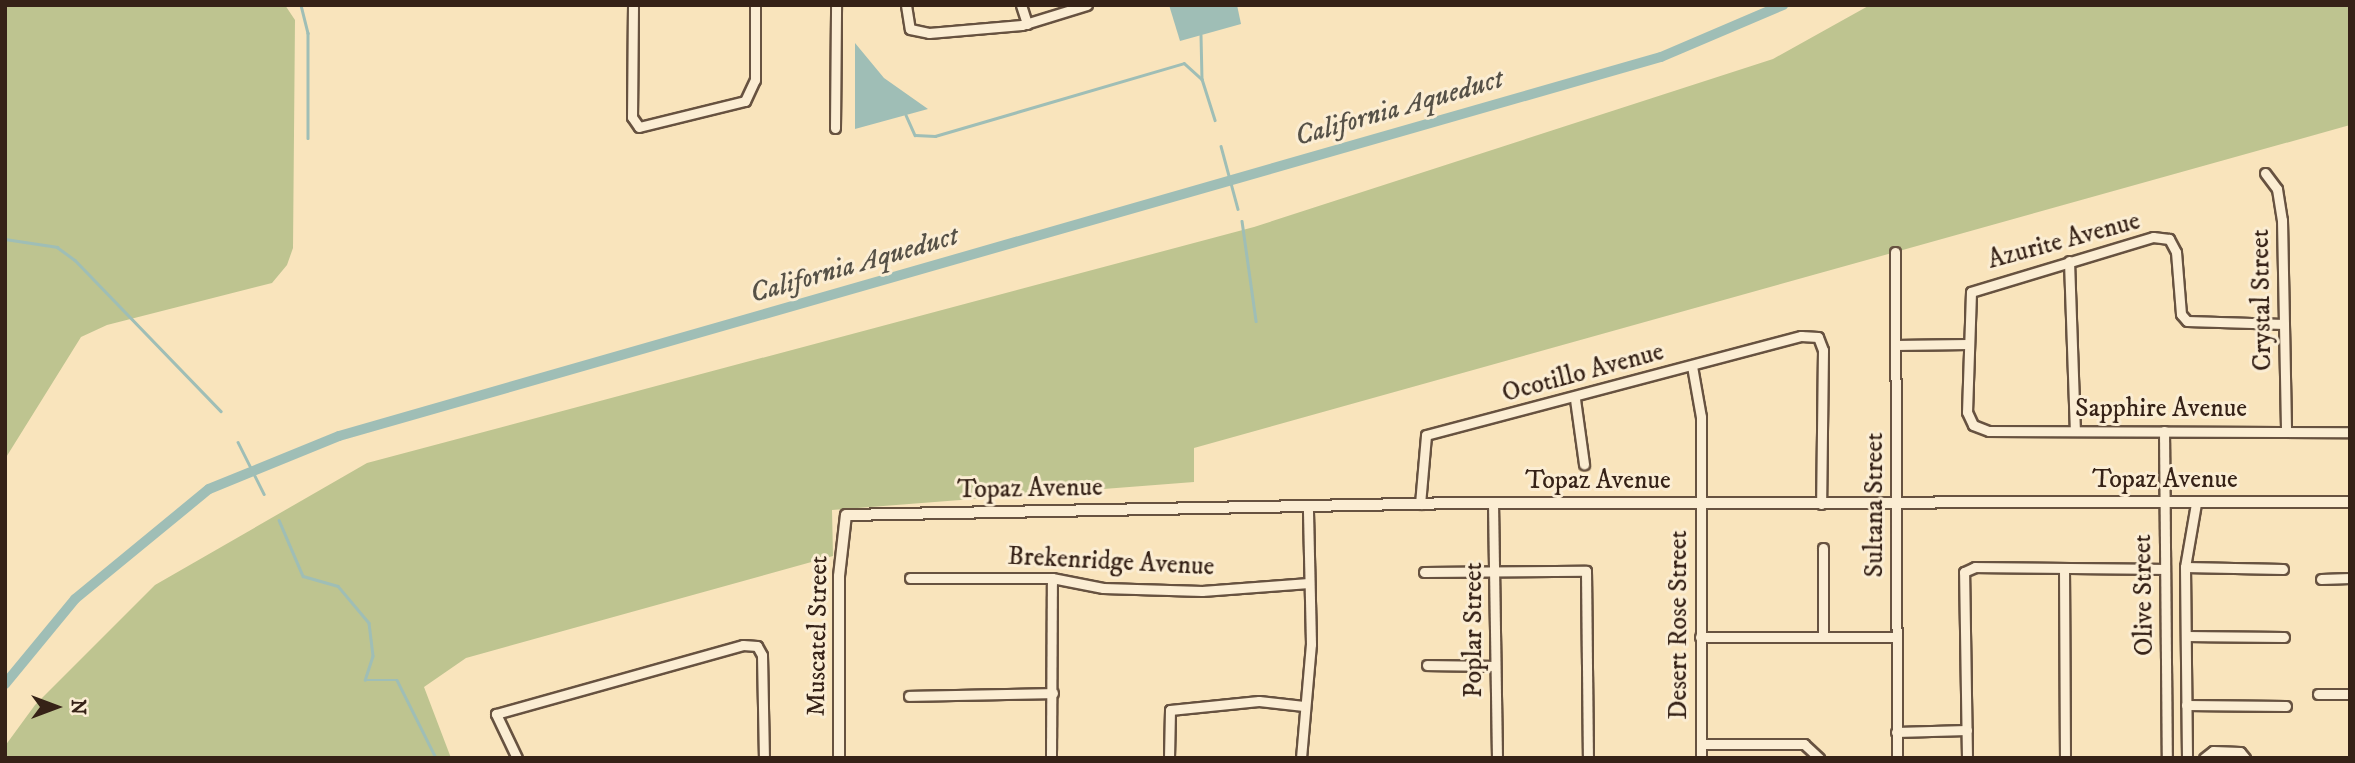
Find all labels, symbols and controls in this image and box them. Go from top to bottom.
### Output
water label: California Aqueduct [1291,62,1507,154]
street label: Azurite Avenue [1984,206,2144,276]
water label: California Aqueduct [746,219,962,311]
street label: Crystal Street [2245,229,2279,371]
street label: Ocotillo Avenue [1499,336,1667,410]
street label: Sapphire Avenue [2075,393,2247,425]
street label: Sultana Street [1859,433,1891,577]
street label: Topaz Avenue [2092,464,2238,496]
street label: Topaz Avenue [1525,465,1671,497]
street label: Topaz Avenue [957,472,1103,506]
street label: Desert Rose Street [1663,530,1695,720]
street label: Olive Street [2127,534,2161,656]
street label: Brekenridge Avenue [1007,541,1215,583]
street label: Muscatel Street [801,555,835,717]
street label: Poplar Street [1458,562,1490,698]
north arrow [21,672,91,742]
text: N [66,699,89,715]

